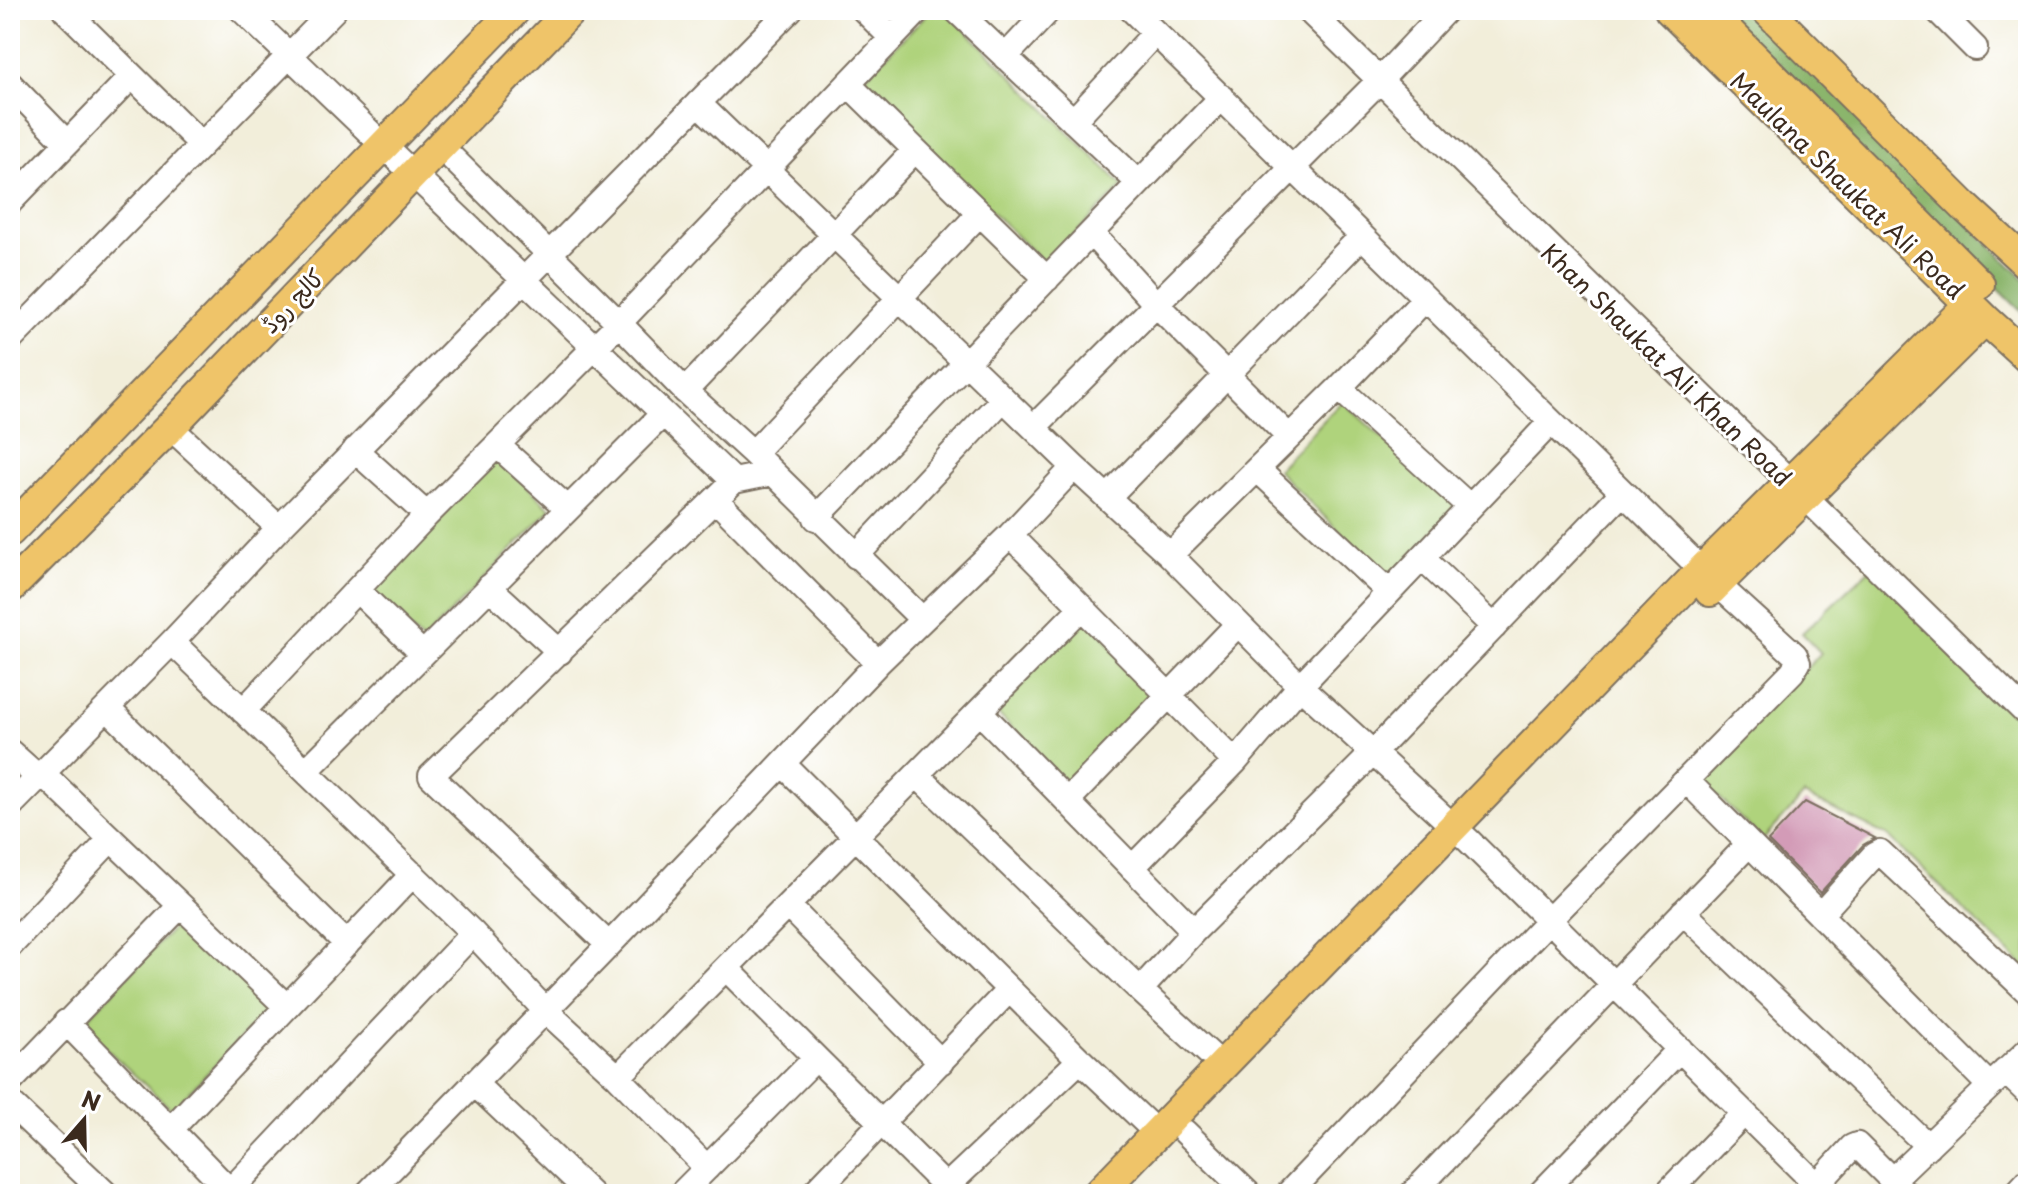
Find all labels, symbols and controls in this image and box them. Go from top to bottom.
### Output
street label: Maulana Shaukat Ali Road [1723,63,1973,307]
street label: Khan Shaukat Ali Khan Road [1533,234,1801,494]
street label: کالج روڈ [252,259,332,341]
north arrow [44,1080,124,1160]
text: N [78,1081,105,1118]

